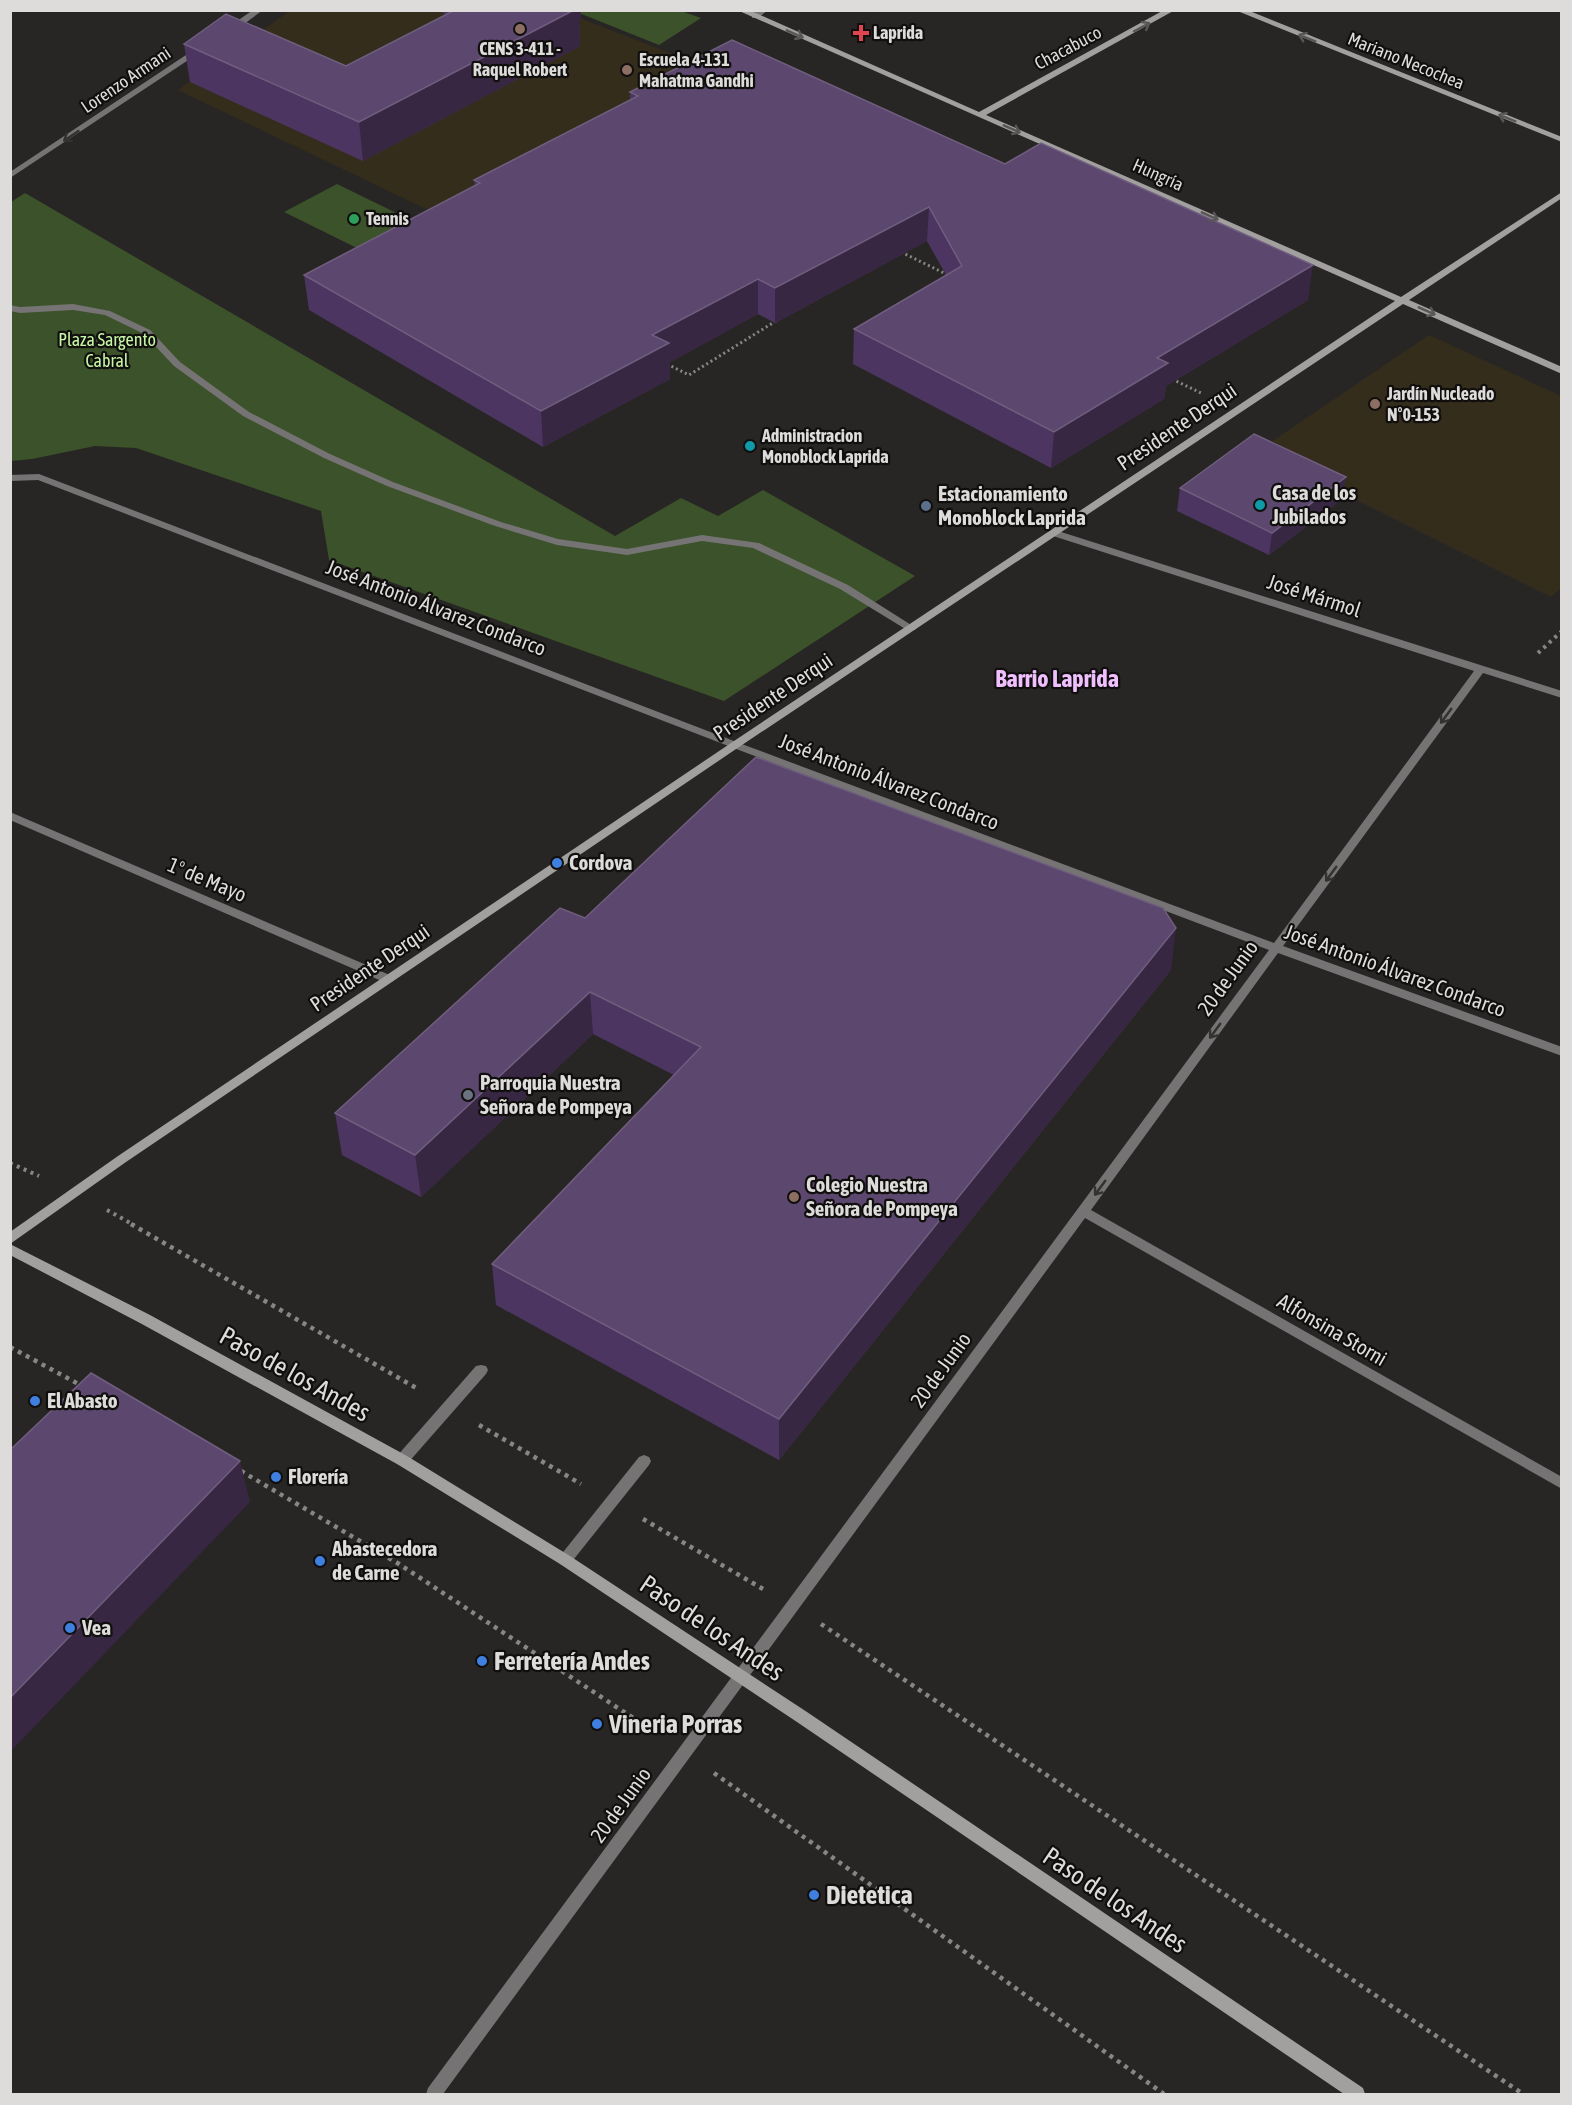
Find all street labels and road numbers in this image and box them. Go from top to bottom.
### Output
street label: Chacabuco [1031,21,1105,74]
street label: Mariano Necochea [1345,28,1467,93]
street label: Lorenzo Armani [77,42,174,117]
street label: Hungría [1130,154,1187,195]
street label: Presidente Derqui [1112,377,1241,475]
street label: José Antonio Álvarez Condarco [323,554,550,660]
street label: José Mármol [1264,569,1365,622]
street label: Presidente Derqui [708,647,837,745]
street label: José Antonio Álvarez Condarco [776,728,1003,834]
street label: 1° de Mayo [164,852,250,906]
street label: Presidente Derqui [305,918,434,1016]
street label: José Antonio Álvarez Condarco [1282,919,1509,1021]
street label: 20 de Junio [1192,935,1262,1020]
street label: Alfonsina Storni [1273,1288,1392,1370]
street label: Paso de los Andes [215,1320,375,1428]
street label: 20 de Junio [905,1327,975,1412]
street label: Paso de los Andes [634,1569,790,1687]
street label: 20 de Junio [585,1762,655,1847]
street label: Paso de los Andes [1037,1841,1193,1959]

